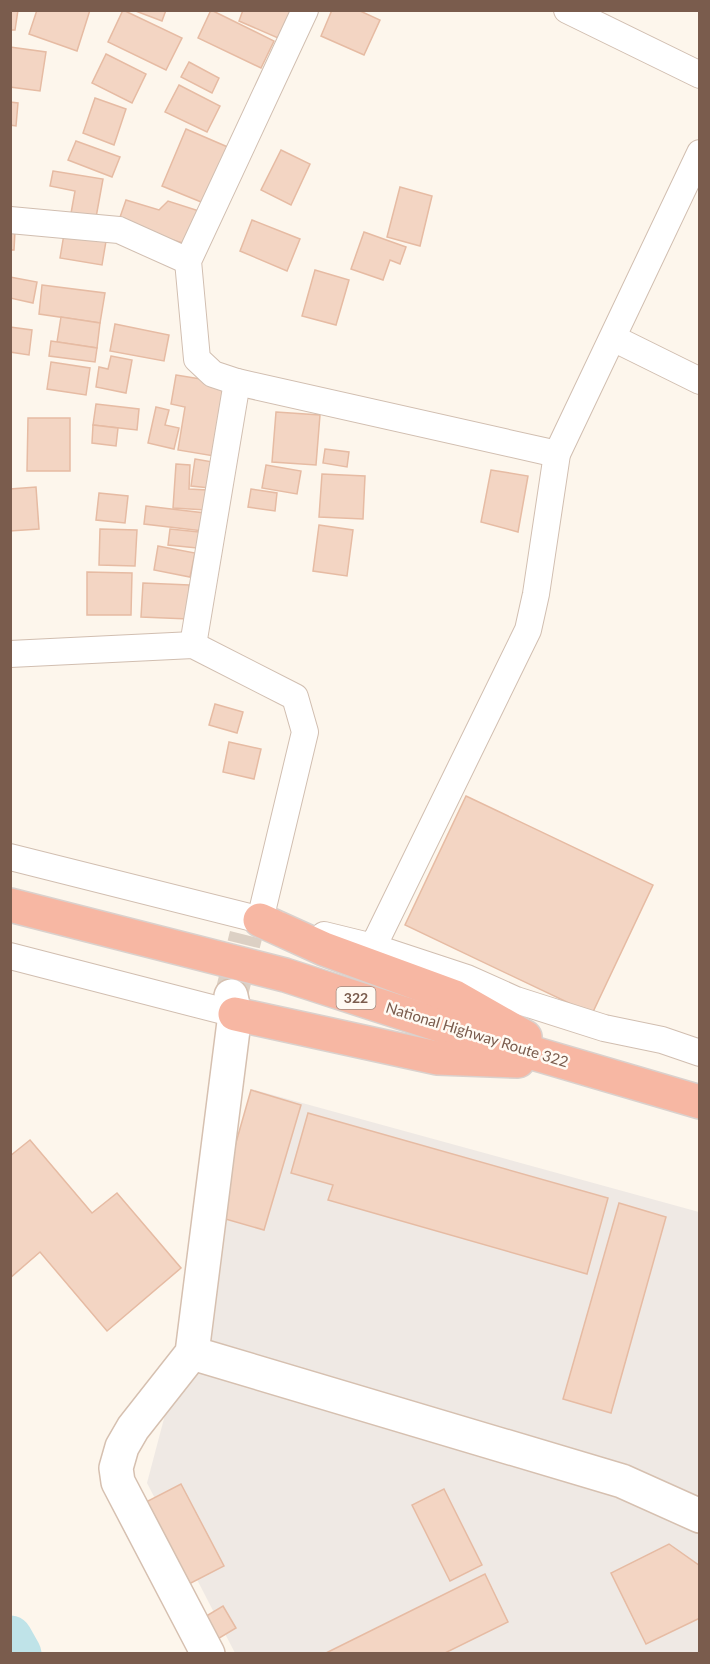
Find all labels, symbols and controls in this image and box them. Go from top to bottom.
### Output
road number: 322 [336,987,376,1009]
street label: National Highway Route 322 [384,998,571,1070]

